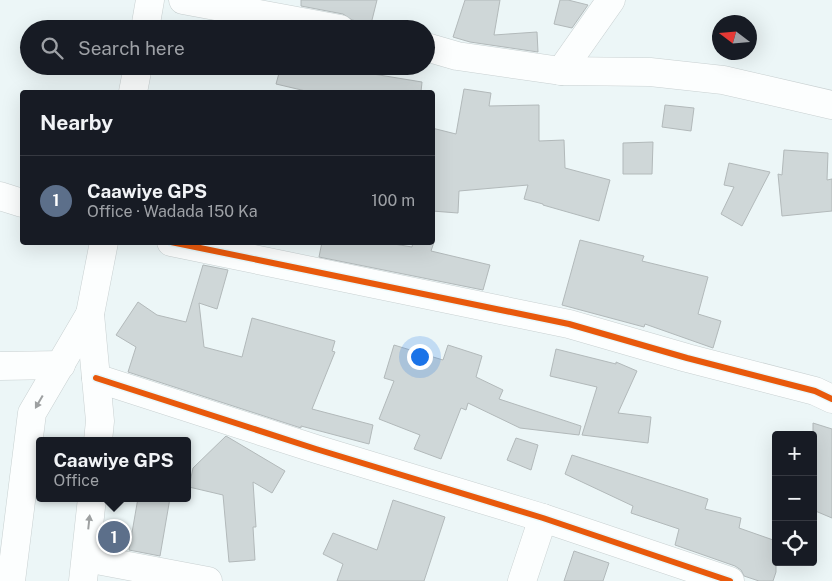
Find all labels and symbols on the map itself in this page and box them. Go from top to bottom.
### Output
north arrow [712,15,757,60]
your location [407,344,433,370]
one-way arrow [34,395,43,408]
one-way arrow [85,514,93,530]
pin: 1 [98,518,130,556]

